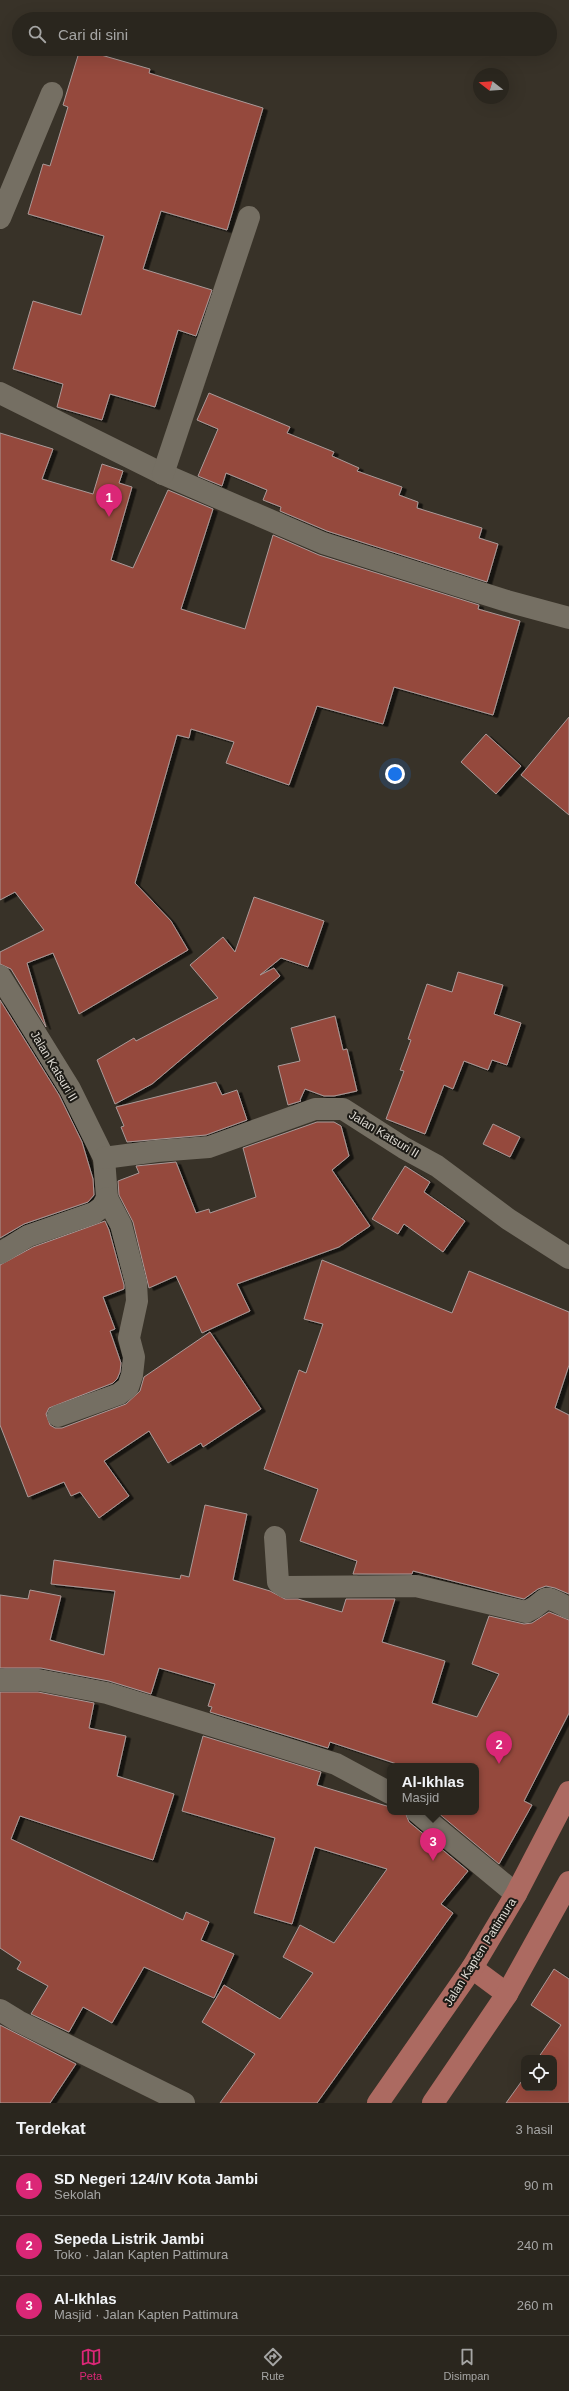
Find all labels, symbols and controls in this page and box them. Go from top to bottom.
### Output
search box [12,12,557,56]
icon: search [26,23,48,45]
text: Cari di sini [58,26,128,43]
north arrow [473,68,509,104]
pin: 1 [96,484,122,517]
your location [385,764,405,784]
street label: Jalan Katsuri II [28,1028,80,1104]
street label: Jalan Katsuri II [346,1108,422,1160]
pin: 2 [486,1731,512,1764]
popup [387,1763,479,1815]
text: Al-Ikhlas [402,1773,464,1790]
text: Masjid [402,1790,439,1805]
pin: 3 [420,1828,446,1861]
street label: Jalan Kapten Pattimura [441,1895,519,2009]
map controls [521,2055,557,2091]
button: locate [521,2055,557,2091]
text: Terdekat [16,2119,86,2138]
text: 3 hasil [515,2122,553,2137]
text: SD Negeri 124/IV Kota Jambi [54,2170,258,2187]
text: 1 [25,2178,33,2193]
text: 90 m [524,2178,553,2193]
text: Sekolah [54,2187,101,2202]
text: Sepeda Listrik Jambi [54,2230,204,2247]
text: 2 [25,2238,33,2253]
text: 240 m [517,2238,553,2253]
text: Toko · Jalan Kapten Pattimura [54,2247,228,2262]
text: Al-Ikhlas [54,2290,117,2307]
text: 3 [25,2298,33,2313]
text: 260 m [517,2298,553,2313]
text: Masjid · Jalan Kapten Pattimura [54,2307,238,2322]
tab: Peta [80,2346,102,2382]
tab: Rute [261,2346,285,2382]
tab: Disimpan [444,2346,489,2382]

